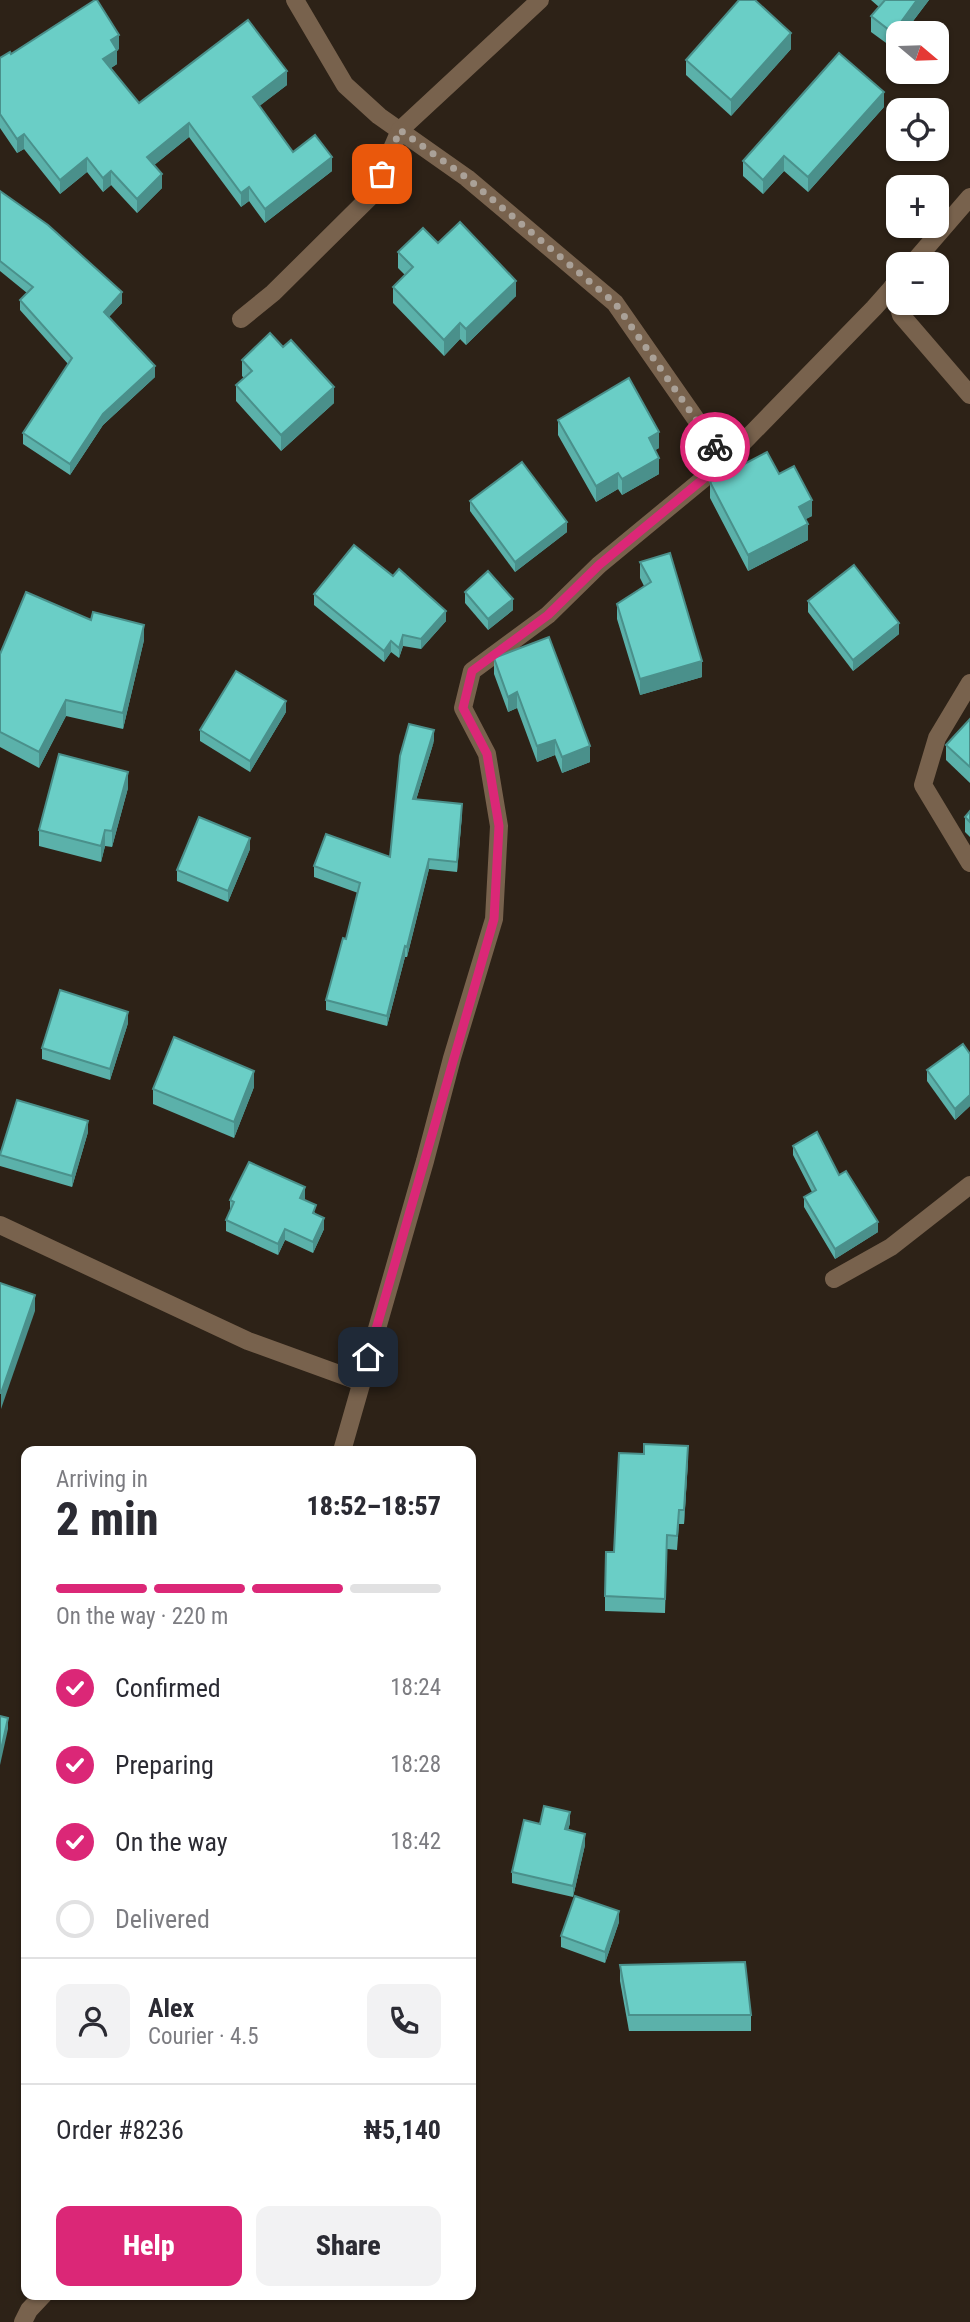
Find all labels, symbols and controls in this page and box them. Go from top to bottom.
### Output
north arrow [886,21,948,84]
map controls [886,21,949,315]
button: locate [886,98,949,161]
pin [352,144,412,204]
icon: bag [363,155,401,193]
button: + [886,175,949,238]
button: − [886,252,949,315]
courier [680,412,750,482]
icon: bike [696,428,734,466]
pin [338,1327,398,1387]
icon: home [349,1338,387,1376]
text: Arriving in [56,1466,148,1493]
text: 18:52–18:57 [307,1491,441,1521]
text: 2 min [56,1492,159,1546]
text: On the way · 220 m [56,1603,228,1630]
icon: check [56,1669,94,1707]
text: Confirmed [115,1673,221,1703]
text: 18:24 [390,1674,441,1701]
icon: check [56,1746,94,1784]
text: Preparing [115,1750,214,1780]
text: 18:28 [390,1751,441,1778]
icon: check [56,1823,94,1861]
text: On the way [115,1827,228,1857]
text: 18:42 [390,1828,441,1855]
text: Delivered [115,1904,210,1934]
button: person [56,1984,130,2058]
button: phone [367,1984,441,2058]
text: Alex [148,1993,194,2023]
text: Courier · 4.5 [148,2023,259,2050]
text: Order #8236 [56,2115,184,2145]
text: ₦5,140 [364,2115,441,2145]
button: Help [56,2206,242,2286]
button: Share [256,2206,441,2286]

